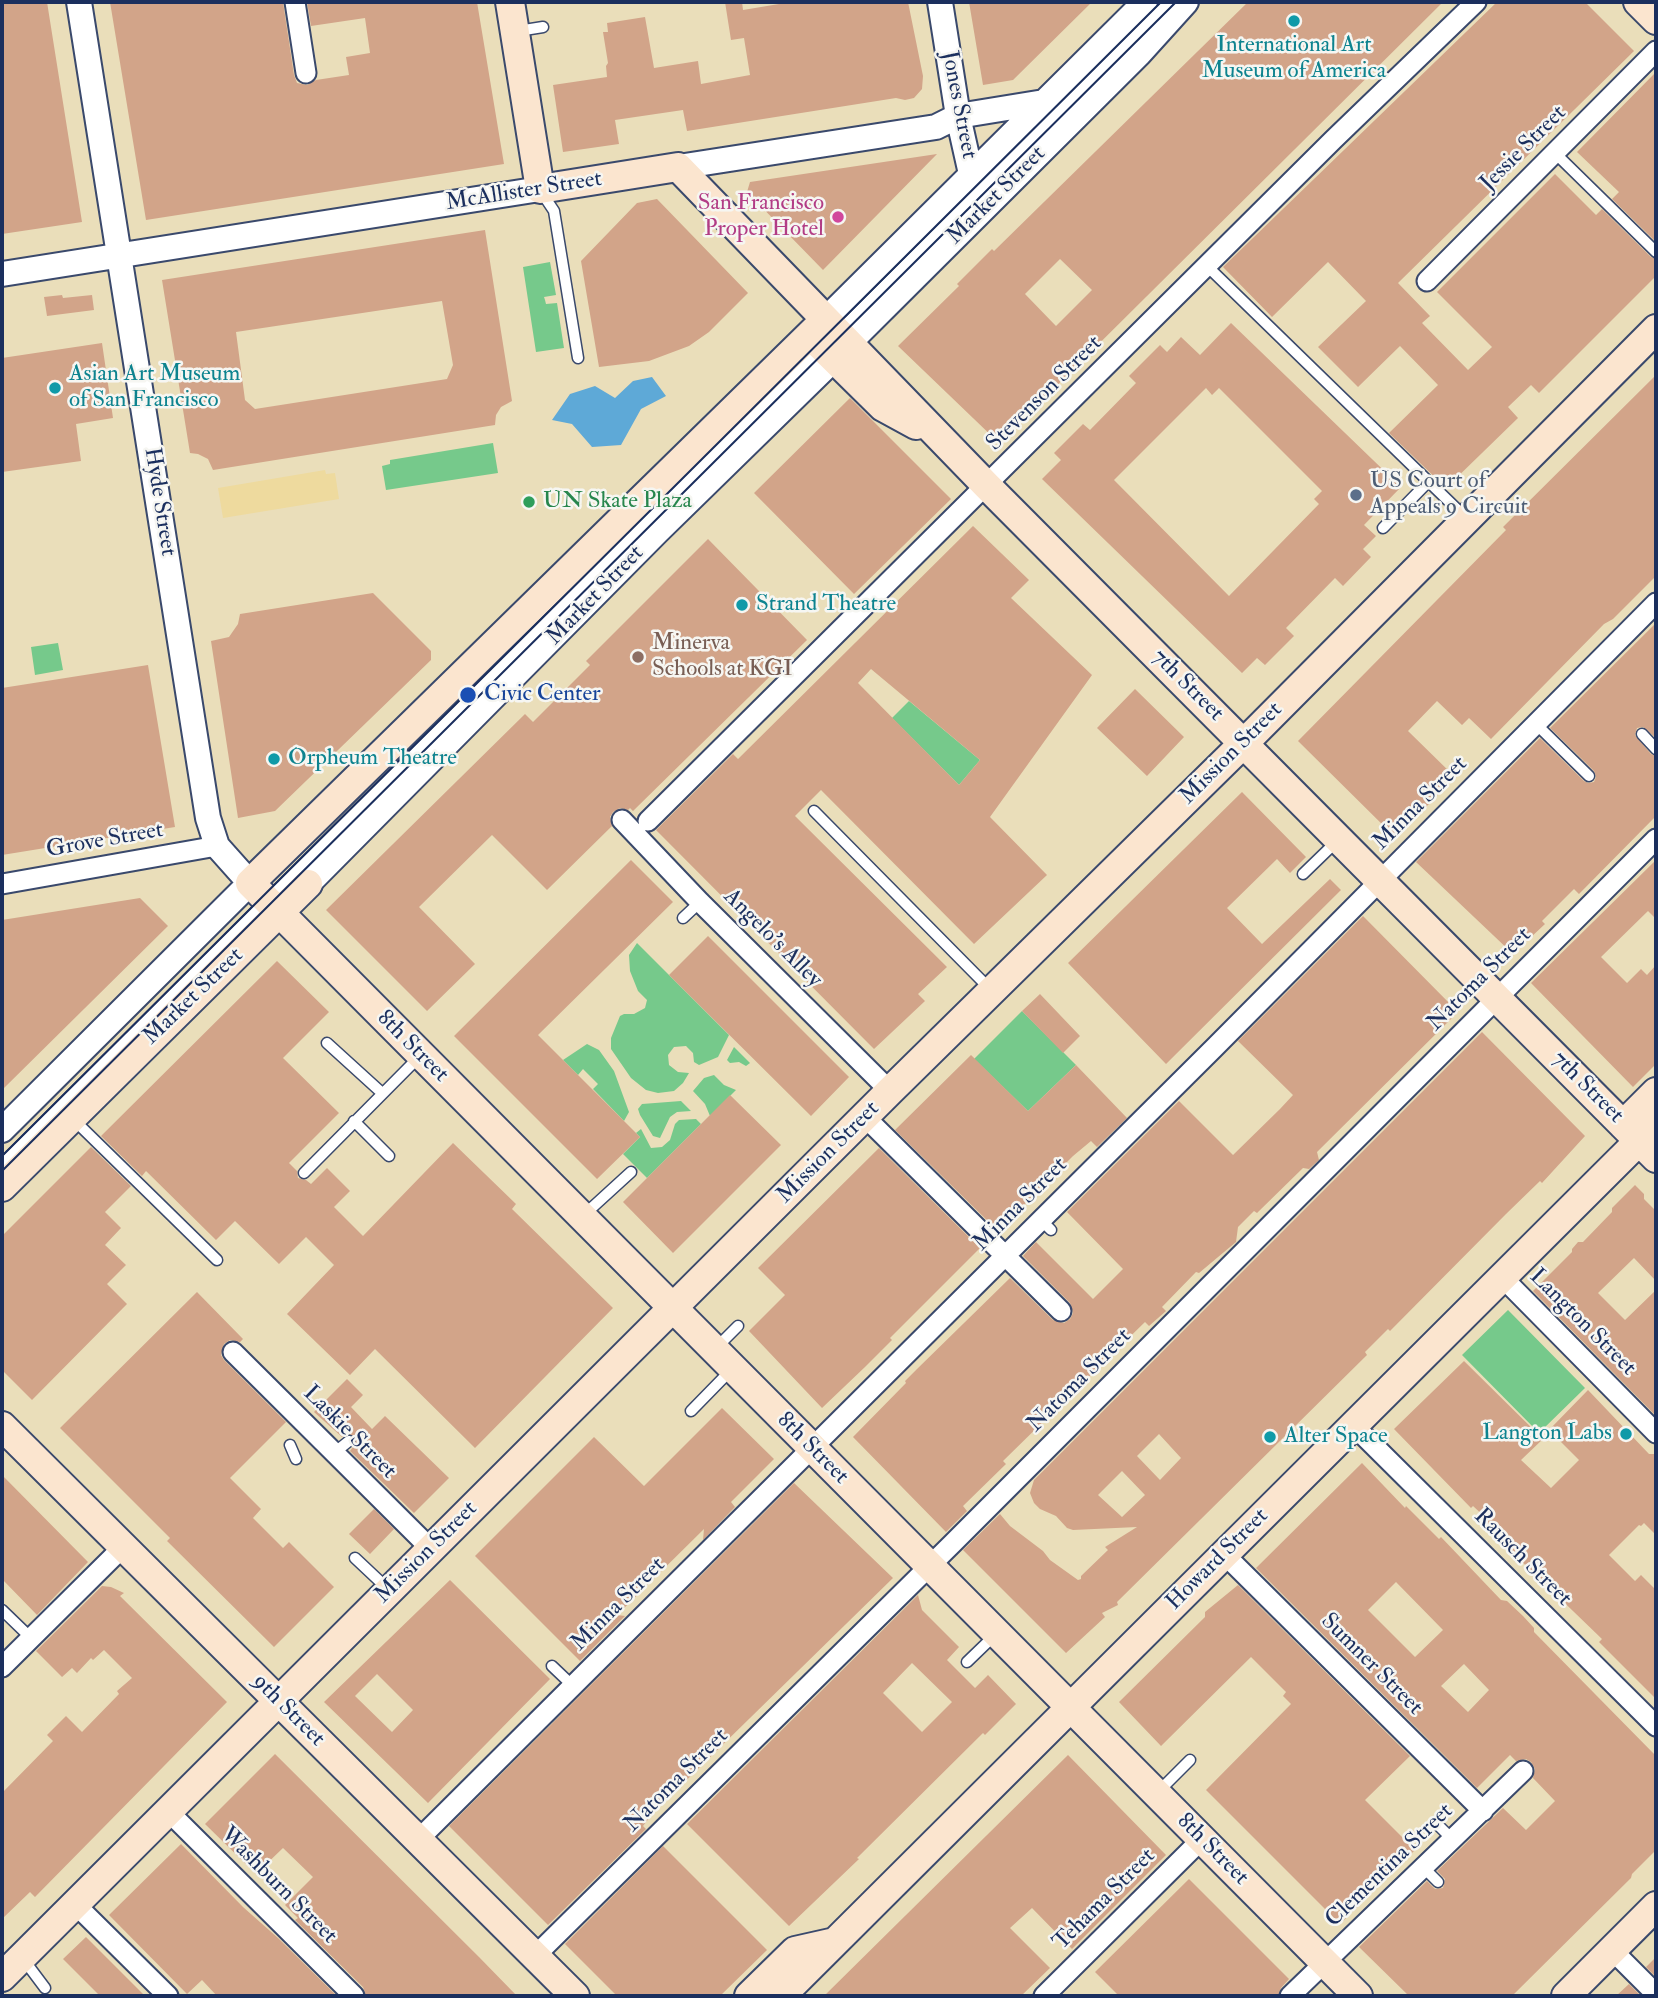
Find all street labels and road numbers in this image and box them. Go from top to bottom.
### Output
street label: Jones Street [934,49,982,161]
street label: Jessie Street [1475,100,1573,198]
street label: Market Street [942,141,1052,251]
street label: McAllister Street [444,166,604,218]
street label: Stevenson Street [981,330,1109,458]
street label: Hyde Street [137,446,181,558]
street label: Market Street [542,540,650,652]
street label: 7th Street [1145,644,1229,728]
street label: Mission Street [1175,697,1289,811]
street label: Minna Street [1368,751,1474,857]
street label: Grove Street [44,817,166,865]
street label: Angelo's Alley [717,884,827,994]
street label: Natoma Street [1422,922,1538,1038]
street label: Market Street [138,943,250,1051]
street label: 8th Street [370,1005,454,1089]
street label: 7th Street [1545,1046,1629,1130]
street label: Mission Street [772,1096,886,1210]
street label: Minna Street [968,1152,1074,1258]
street label: Langton Street [1523,1264,1641,1382]
street label: Natoma Street [1022,1323,1138,1439]
street label: Laskie Street [296,1380,402,1486]
street label: 8th Street [770,1407,854,1491]
street label: Mission Street [370,1496,484,1610]
street label: Howard Street [1161,1503,1275,1617]
street label: Rausch Street [1467,1503,1577,1613]
street label: Minna Street [566,1552,672,1658]
street label: Sumner Street [1314,1608,1428,1722]
street label: 9th Street [246,1669,330,1753]
street label: Natoma Street [619,1723,735,1839]
street label: Clementina Street [1321,1798,1459,1934]
street label: 8th Street [1170,1808,1254,1892]
street label: Washburn Street [214,1822,342,1950]
street label: Tehama Street [1048,1843,1162,1957]

